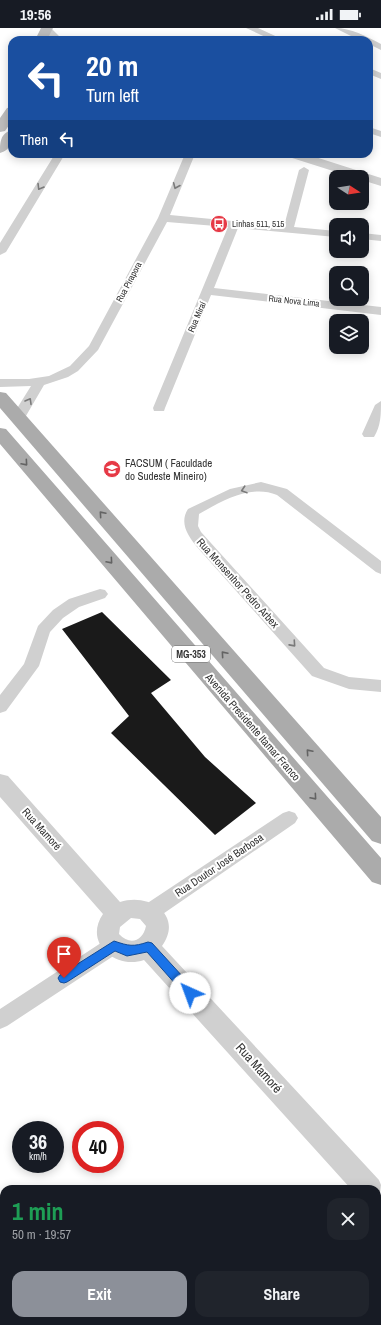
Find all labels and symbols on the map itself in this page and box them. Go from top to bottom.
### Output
north arrow [329,170,369,210]
one-way arrow [173,182,181,190]
one-way arrow [37,183,45,190]
bus stop icon: Linhas 511, 515 [209,214,229,234]
place label: Linhas 511, 515 [232,218,284,230]
street label: Rua Pirapora [113,260,145,304]
street label: Rua Nova Lima [268,292,320,310]
street label: Rua Miraí [185,299,209,334]
one-way arrow [24,397,31,405]
place label: FACSUM ( Faculdade do Sudeste Mineiro) [125,456,212,483]
one-way arrow [21,458,28,465]
school or university icon: FACSUM ( Faculdade do Sudeste Mineiro) [102,459,122,479]
one-way arrow [241,485,248,494]
one-way arrow [99,511,106,518]
street label: Rua Monsenhor Pedro Arbex [194,535,282,631]
one-way arrow [106,556,113,564]
one-way arrow [288,639,295,647]
road number: MG-353 [172,646,210,662]
one-way arrow [222,651,229,658]
street label: Avenida Presidente Itamar Franco [202,670,303,784]
one-way arrow [307,749,314,756]
one-way arrow [309,793,316,800]
street label: Rua Mamoré [19,805,65,853]
street label: Rua Doutor José Barbosa [172,830,266,900]
pin [47,937,81,978]
position arrow [169,972,211,1014]
street label: Rua Mamoré [232,1039,286,1097]
speed limit sign: 40 [72,1121,124,1173]

